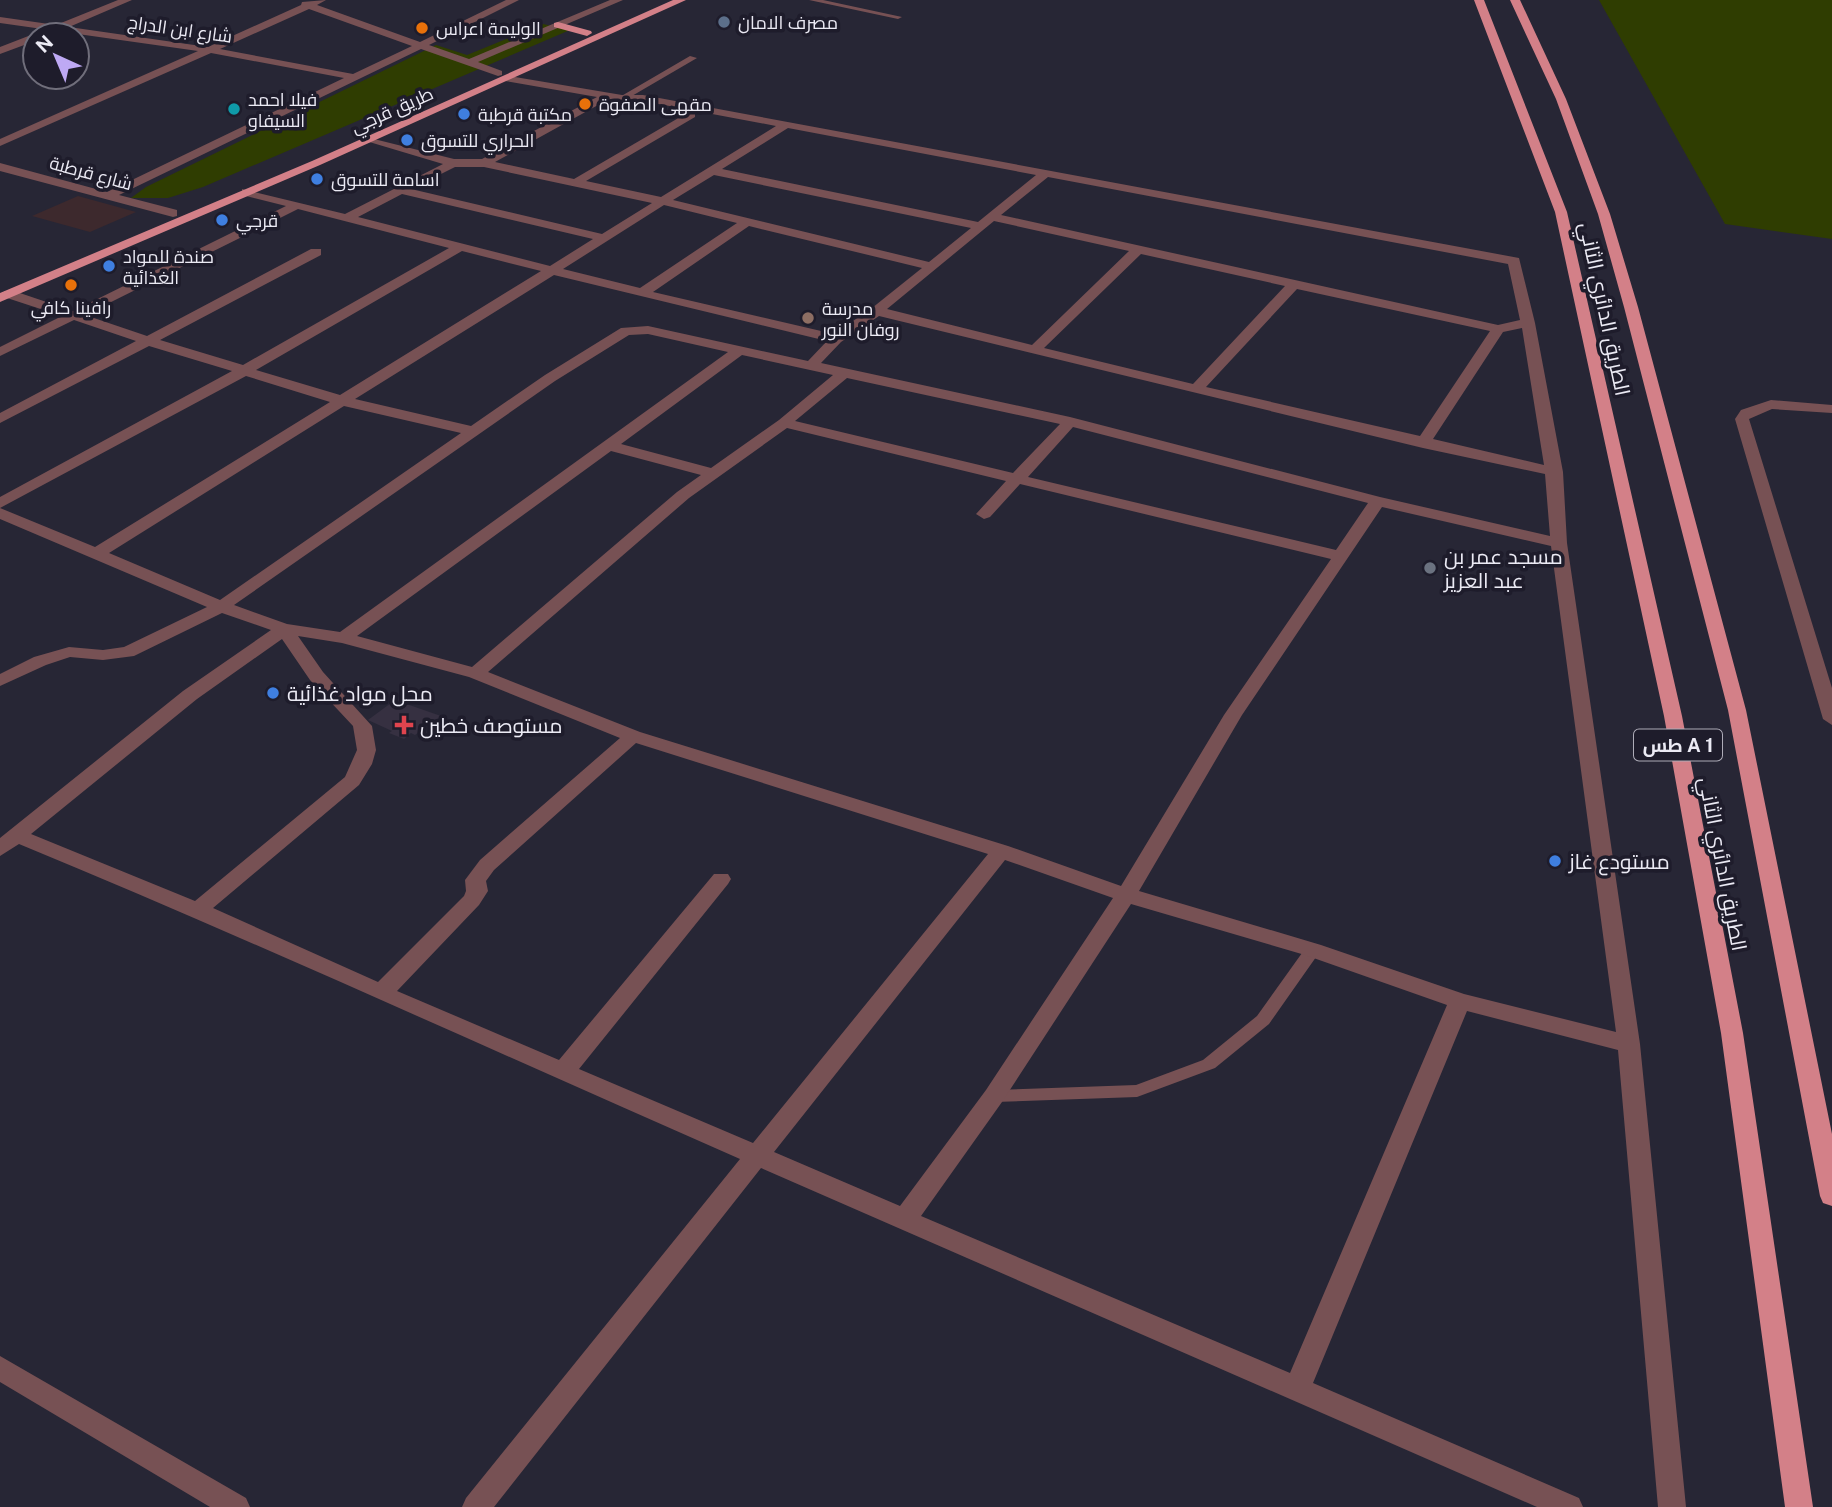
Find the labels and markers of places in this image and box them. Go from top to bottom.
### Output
place label: مصرف الامان [738,12,838,34]
marker: مصرف الامان [716,14,732,30]
place label: الوليمة اعراس [436,18,541,40]
marker: الوليمة اعراس [414,20,430,36]
place label: فيلا احمد السيفاو [248,89,317,132]
place label: مقهى الصفوة [599,94,712,116]
marker: مقهى الصفوة [577,96,593,112]
marker: فيلا احمد السيفاو [226,101,242,117]
place label: مكتبة قرطبة [478,104,572,126]
marker: مكتبة قرطبة [456,106,472,122]
place label: الحراري للتسوق [421,130,534,155]
marker: الحراري للتسوق [399,132,415,148]
place label: اسامة للتسوق [331,169,440,192]
marker: اسامة للتسوق [309,171,325,187]
place label: قرجي [236,210,278,235]
marker: قرجي [214,212,230,228]
place label: صندة للمواد الغذائية [123,246,214,288]
marker: صندة للمواد الغذائية [101,258,117,274]
marker: رافينا كافي [63,277,79,293]
place label: رافينا كافي [31,297,111,322]
place label: مدرسة روفان النور [821,298,899,341]
marker: مدرسة روفان النور [800,310,816,326]
place label: مسجد عمر بن عبد العزيز [1443,544,1563,593]
marker: مسجد عمر بن عبد العزيز [1422,560,1438,576]
place label: محل مواد غذائية [287,681,433,707]
marker: محل مواد غذائية [265,685,281,701]
place label: مستوصف خطين [420,713,563,739]
marker: مستوصف خطين [394,715,414,735]
place label: مستودع غاز [1568,849,1670,876]
marker: مستودع غاز [1547,853,1563,869]

